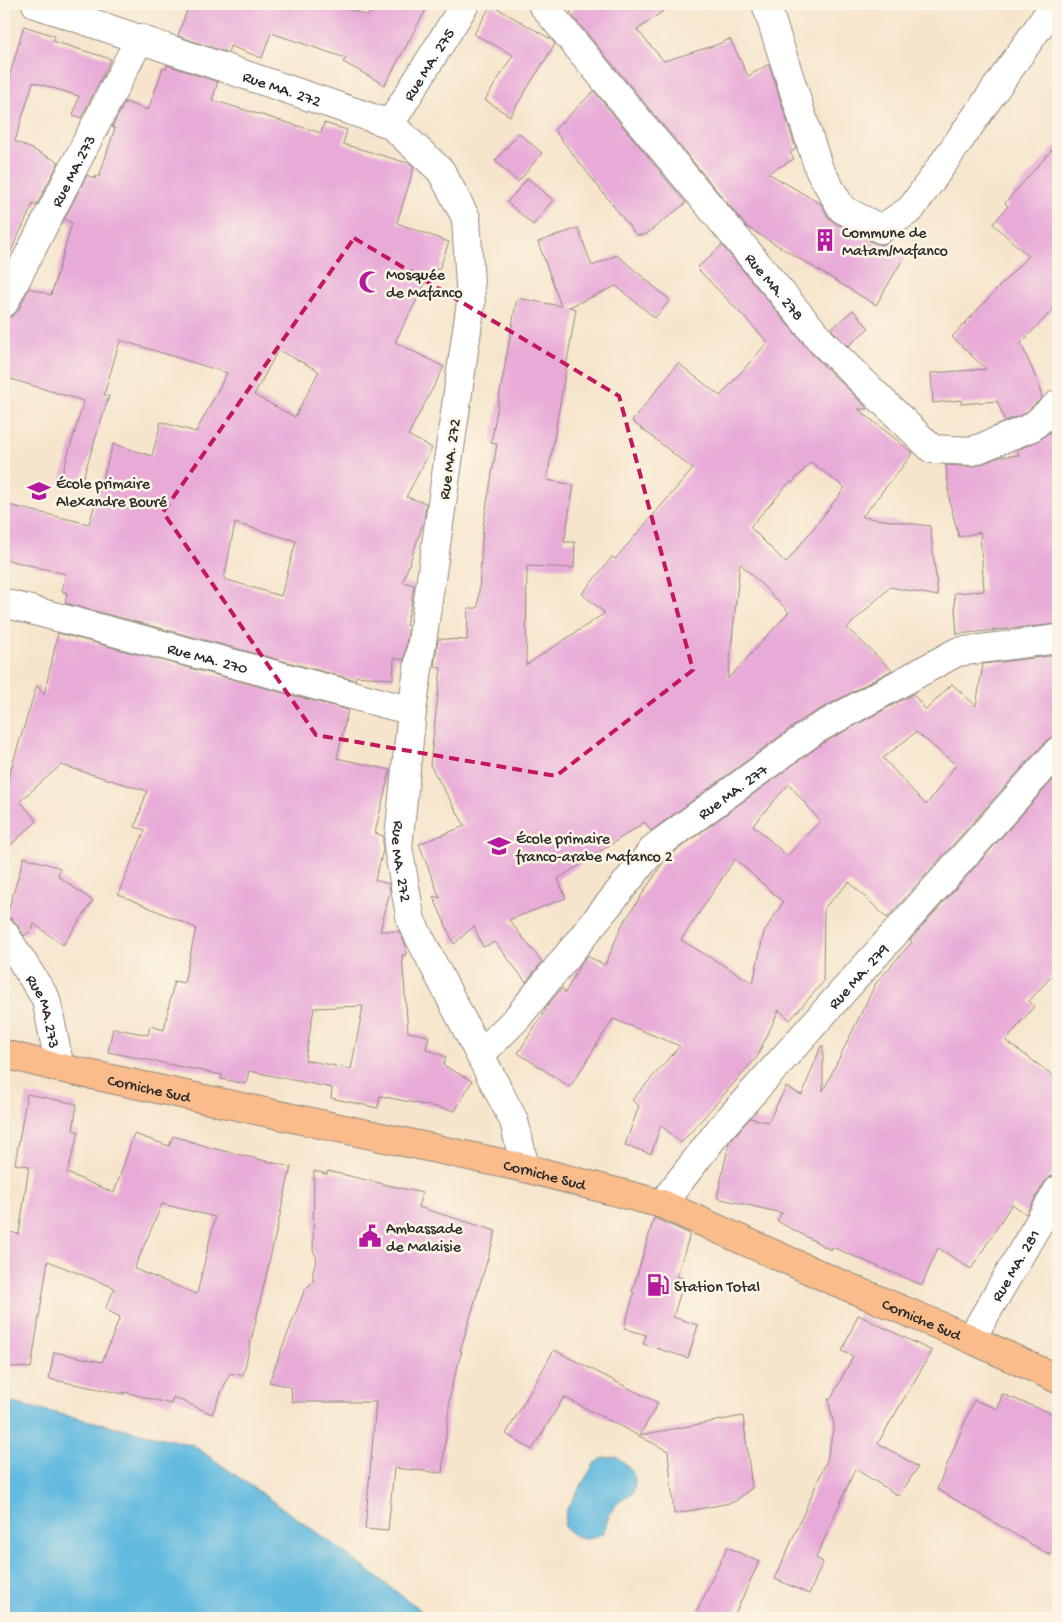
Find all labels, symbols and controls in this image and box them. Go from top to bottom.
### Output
street label: Rue MA. 275 [401,26,460,105]
street label: Rue MA. 272 [240,69,323,113]
street label: Rue MA.273 [49,133,101,211]
place label: Commune de Matam/Mafanco [842,225,948,262]
building icon: Commune de Matam/Mafanco [812,227,838,253]
street label: Rue MA. 278 [739,250,807,326]
place label: Mosquée de Mafanco [386,267,463,304]
mosque icon: Mosquée de Mafanco [357,269,383,295]
street label: Rue MA. 272 [436,418,467,501]
place label: École primaire Alexandre Bouré [56,476,168,513]
school or university icon: École primaire Alexandre Bouré [26,478,52,504]
street label: Rue MA. 270 [165,641,249,680]
street label: Rue MA. 277 [695,761,773,825]
street label: Rue MA. 272 [385,820,413,904]
place label: École primaire franco-arabe Mafanco 2 [515,831,673,868]
school or university icon: École primaire franco-arabe Mafanco 2 [486,833,512,859]
street label: Rue MA. 279 [826,941,894,1014]
street label: Rue MA.273 [20,972,62,1050]
street label: Corniche Sud [105,1072,193,1109]
street label: Corniche Sud [501,1158,589,1197]
place label: Ambassade de Malaisie [386,1221,463,1258]
public building icon: Ambassade de Malaisie [357,1223,383,1249]
street label: Rue MA. 281 [989,1227,1046,1306]
fuel station icon: Station Total [645,1272,671,1298]
place label: Station Total [674,1279,760,1298]
street label: Corniche Sud [878,1296,965,1347]

